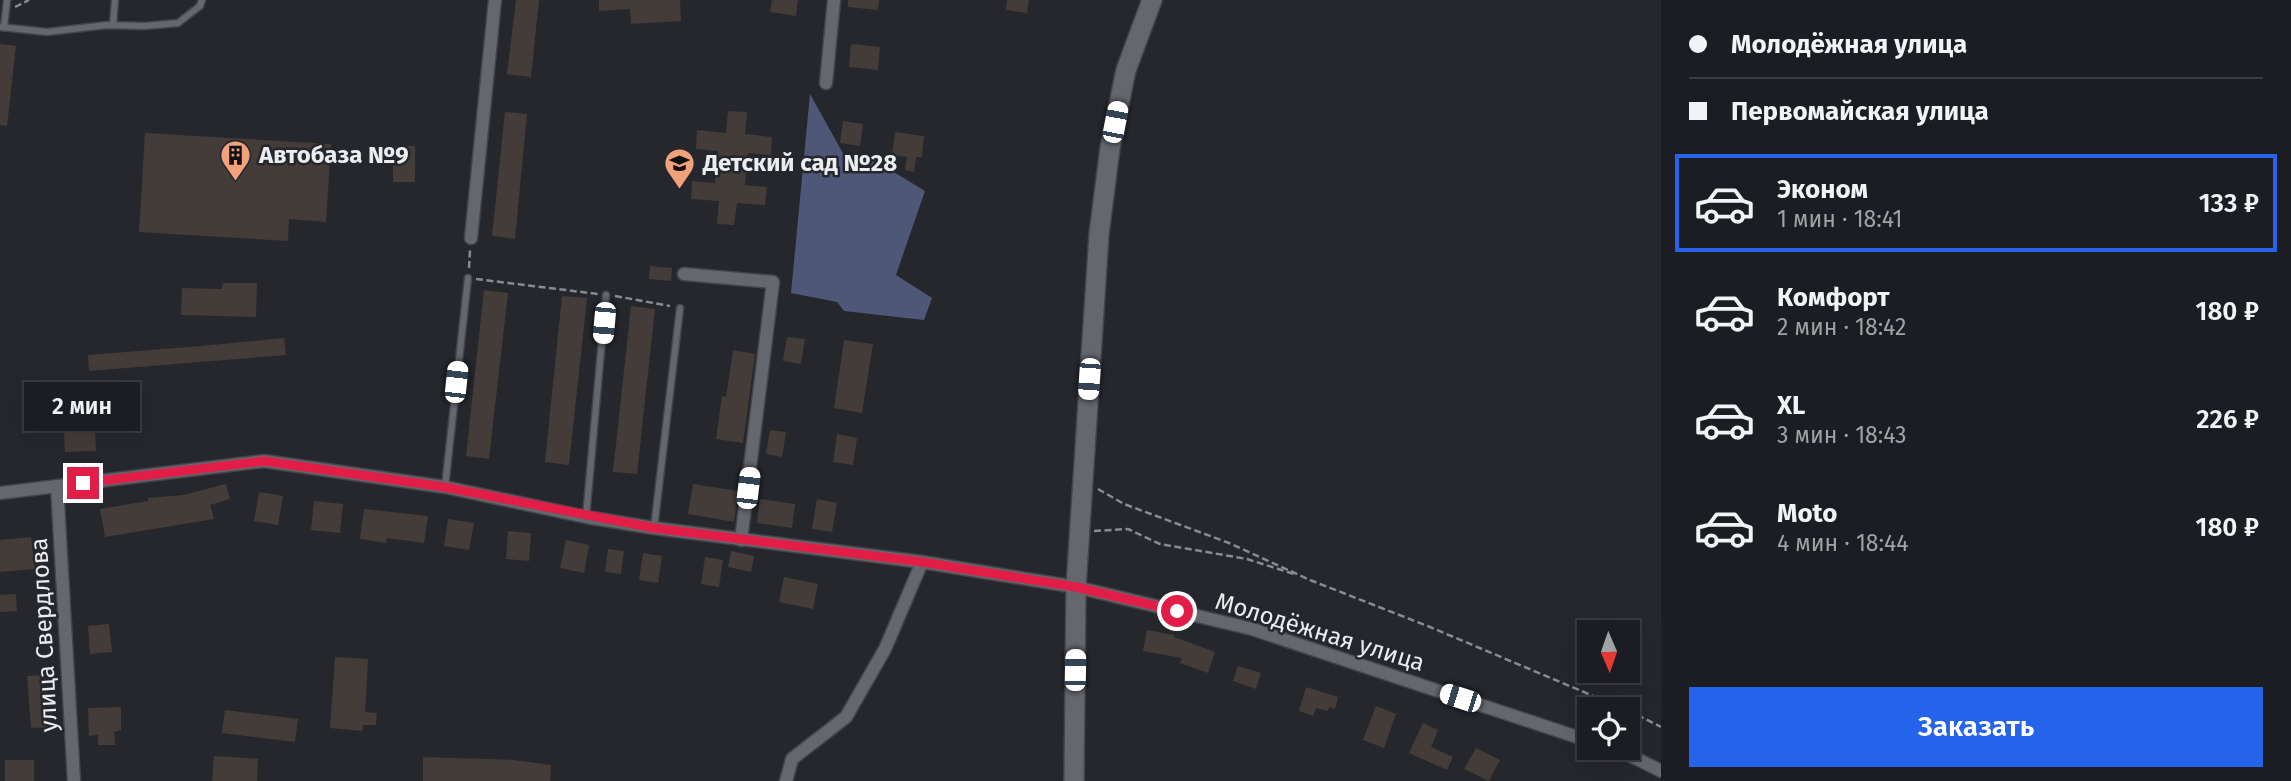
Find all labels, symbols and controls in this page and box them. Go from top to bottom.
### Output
text: Молодёжная улица [1731,29,1967,60]
text: Первомайская улица [1731,96,1989,127]
car [1101,99,1130,145]
building icon: Автобаза №9 [219,138,253,182]
place label: Автобаза №9 [258,141,409,169]
school or university icon: Детский сад №28 [663,146,697,190]
place label: Детский сад №28 [702,149,897,177]
icon: car [1693,172,1756,235]
text: Эконом [1777,174,1868,205]
text: 133 ₽ [2199,188,2259,219]
text: 1 мин · 18:41 [1777,205,1903,233]
icon: car [1693,280,1756,343]
text: Комфорт [1777,282,1890,313]
text: 180 ₽ [2196,296,2259,327]
car [592,301,617,345]
text: 2 мин · 18:42 [1777,313,1906,341]
car [1078,357,1101,401]
car [444,360,469,404]
callout: 2 мин [25,382,141,430]
icon: car [1693,388,1756,451]
text: XL [1777,390,1805,421]
text: 2 мин [52,392,112,420]
text: 226 ₽ [2196,404,2259,435]
text: 3 мин · 18:43 [1777,421,1907,449]
car [736,466,761,510]
route end [67,467,99,499]
icon: car [1693,496,1756,559]
text: Moto [1777,498,1837,529]
text: 180 ₽ [2196,512,2259,543]
text: 4 мин · 18:44 [1777,529,1908,557]
street label: улица Свердлова [25,537,63,733]
street label: Молодёжная улица [1212,587,1428,677]
route start [1161,595,1193,627]
north arrow [1577,620,1640,682]
map controls [1577,620,1640,760]
car [1065,649,1086,691]
car [1437,682,1484,714]
button: Заказать [1689,687,2263,767]
button: locate [1577,697,1640,760]

